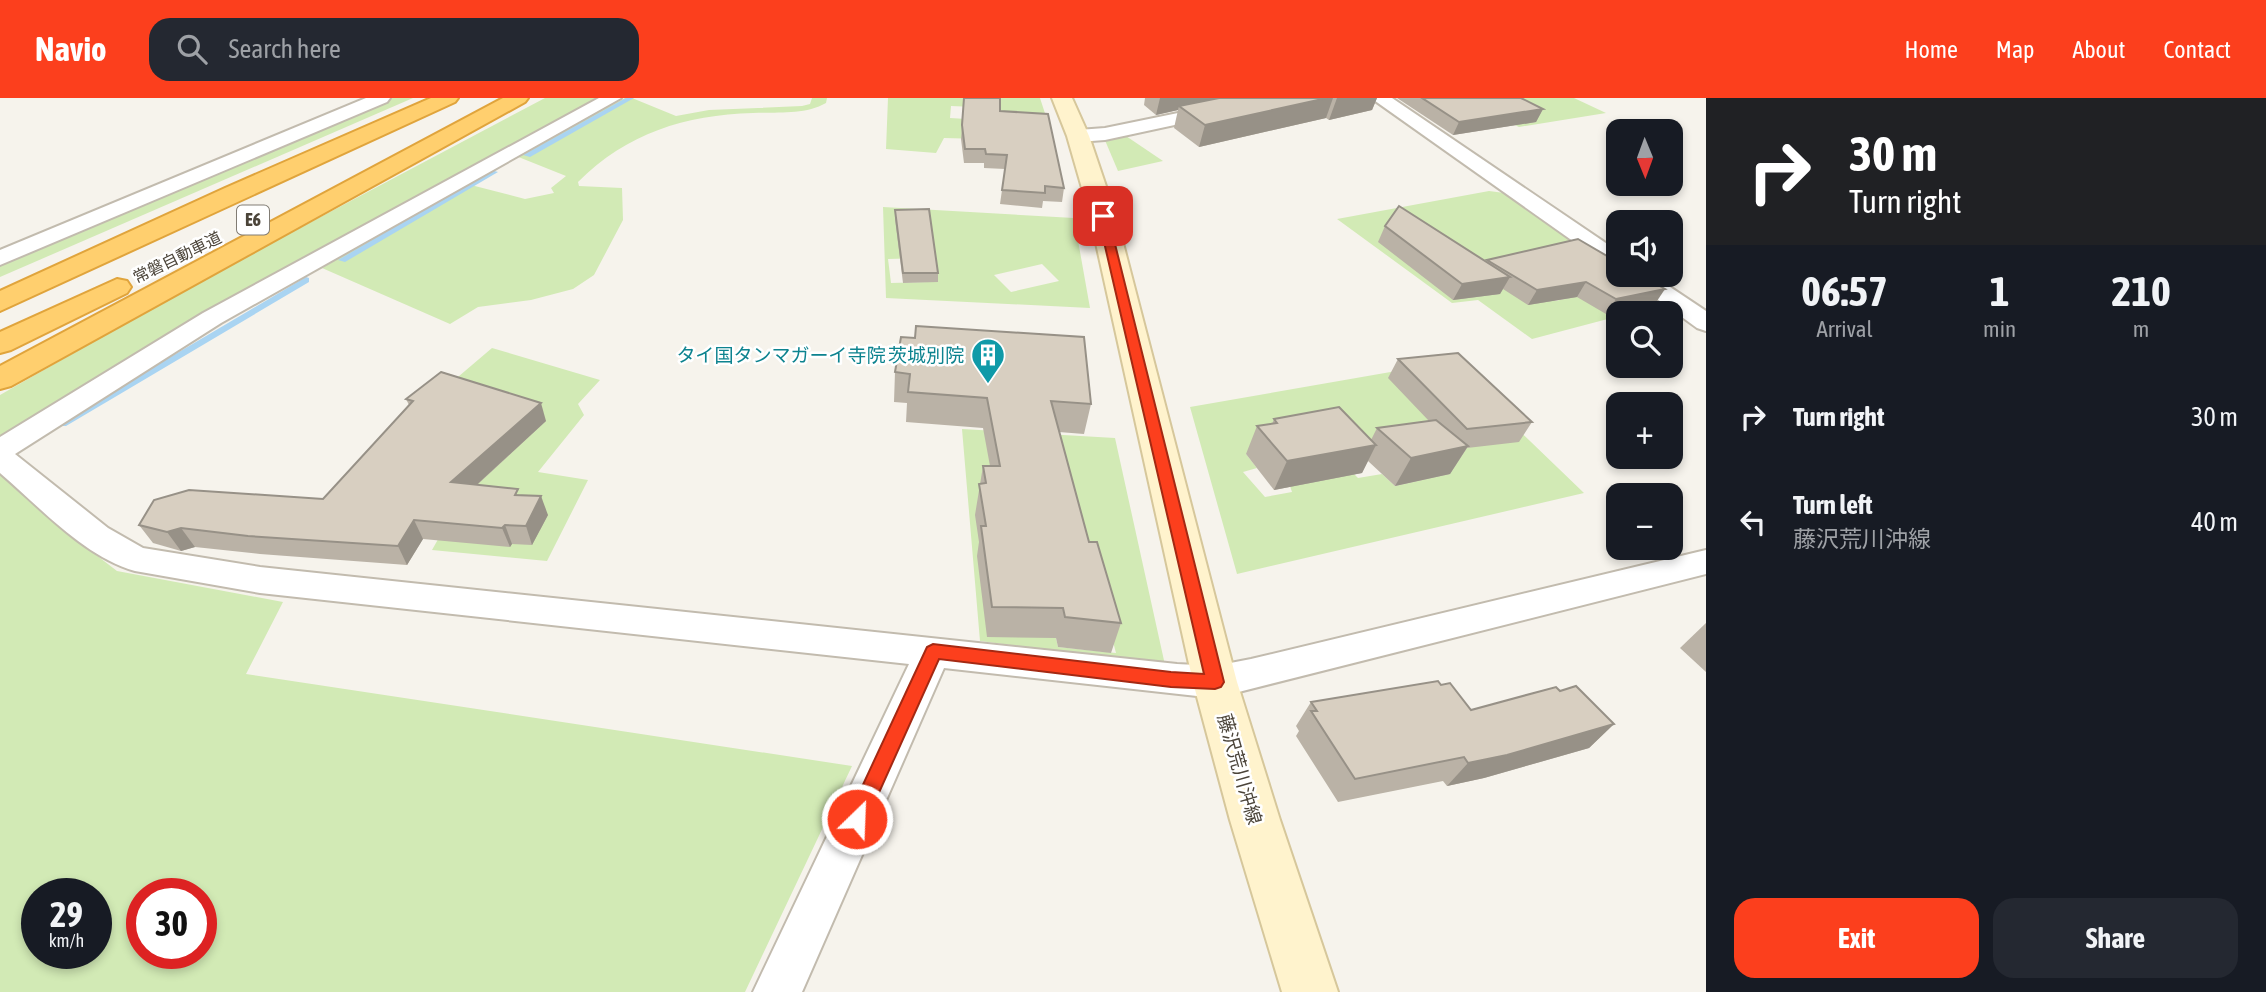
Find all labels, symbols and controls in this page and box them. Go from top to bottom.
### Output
search box [149,18,639,81]
text: Navio [35,30,107,68]
icon: search [173,30,211,68]
text: Search here [229,34,341,64]
text: Home [1904,36,1958,63]
text: Map [1996,36,2034,63]
text: About [2072,36,2125,63]
text: Contact [2163,36,2231,63]
north arrow [1606,119,1684,196]
map controls [1606,119,1683,560]
text: 30 m [1849,125,1937,181]
icon: right [1734,126,1825,217]
text: Turn right [1849,183,1962,220]
pin [1073,186,1133,246]
icon: arrive [1084,197,1122,235]
road number: E6 [237,205,269,234]
button: sound [1606,210,1683,287]
street label: 常磐自動車道 [130,228,224,286]
text: 06:57 [1801,267,1888,315]
text: 1 [1990,267,2009,315]
text: 210 [2111,267,2171,315]
button: search [1606,301,1683,378]
text: Arrival [1816,316,1873,342]
text: min [1983,316,2016,342]
text: m [2133,316,2149,342]
building icon: タイ国タンマガーイ寺院 茨城別院 [969,336,1007,385]
place label: タイ国タンマガーイ寺院 茨城別院 [676,344,964,366]
button: + [1606,392,1683,469]
icon: right [1734,398,1772,436]
text: Turn right [1793,402,1884,432]
text: 30 m [2191,402,2238,432]
button: − [1606,483,1683,560]
text: Turn left [1793,490,1873,520]
icon: left [1734,503,1772,541]
text: 40 m [2191,507,2238,537]
text: 藤沢荒川沖線 [1793,526,1931,552]
street label: 藤沢荒川沖線 [1214,711,1266,827]
position arrow [820,782,894,856]
speed limit sign: 30 [126,878,217,969]
text: 29 [50,894,83,934]
button: Exit [1734,898,1979,978]
button: Share [1993,898,2238,978]
text: km/h [49,930,84,951]

